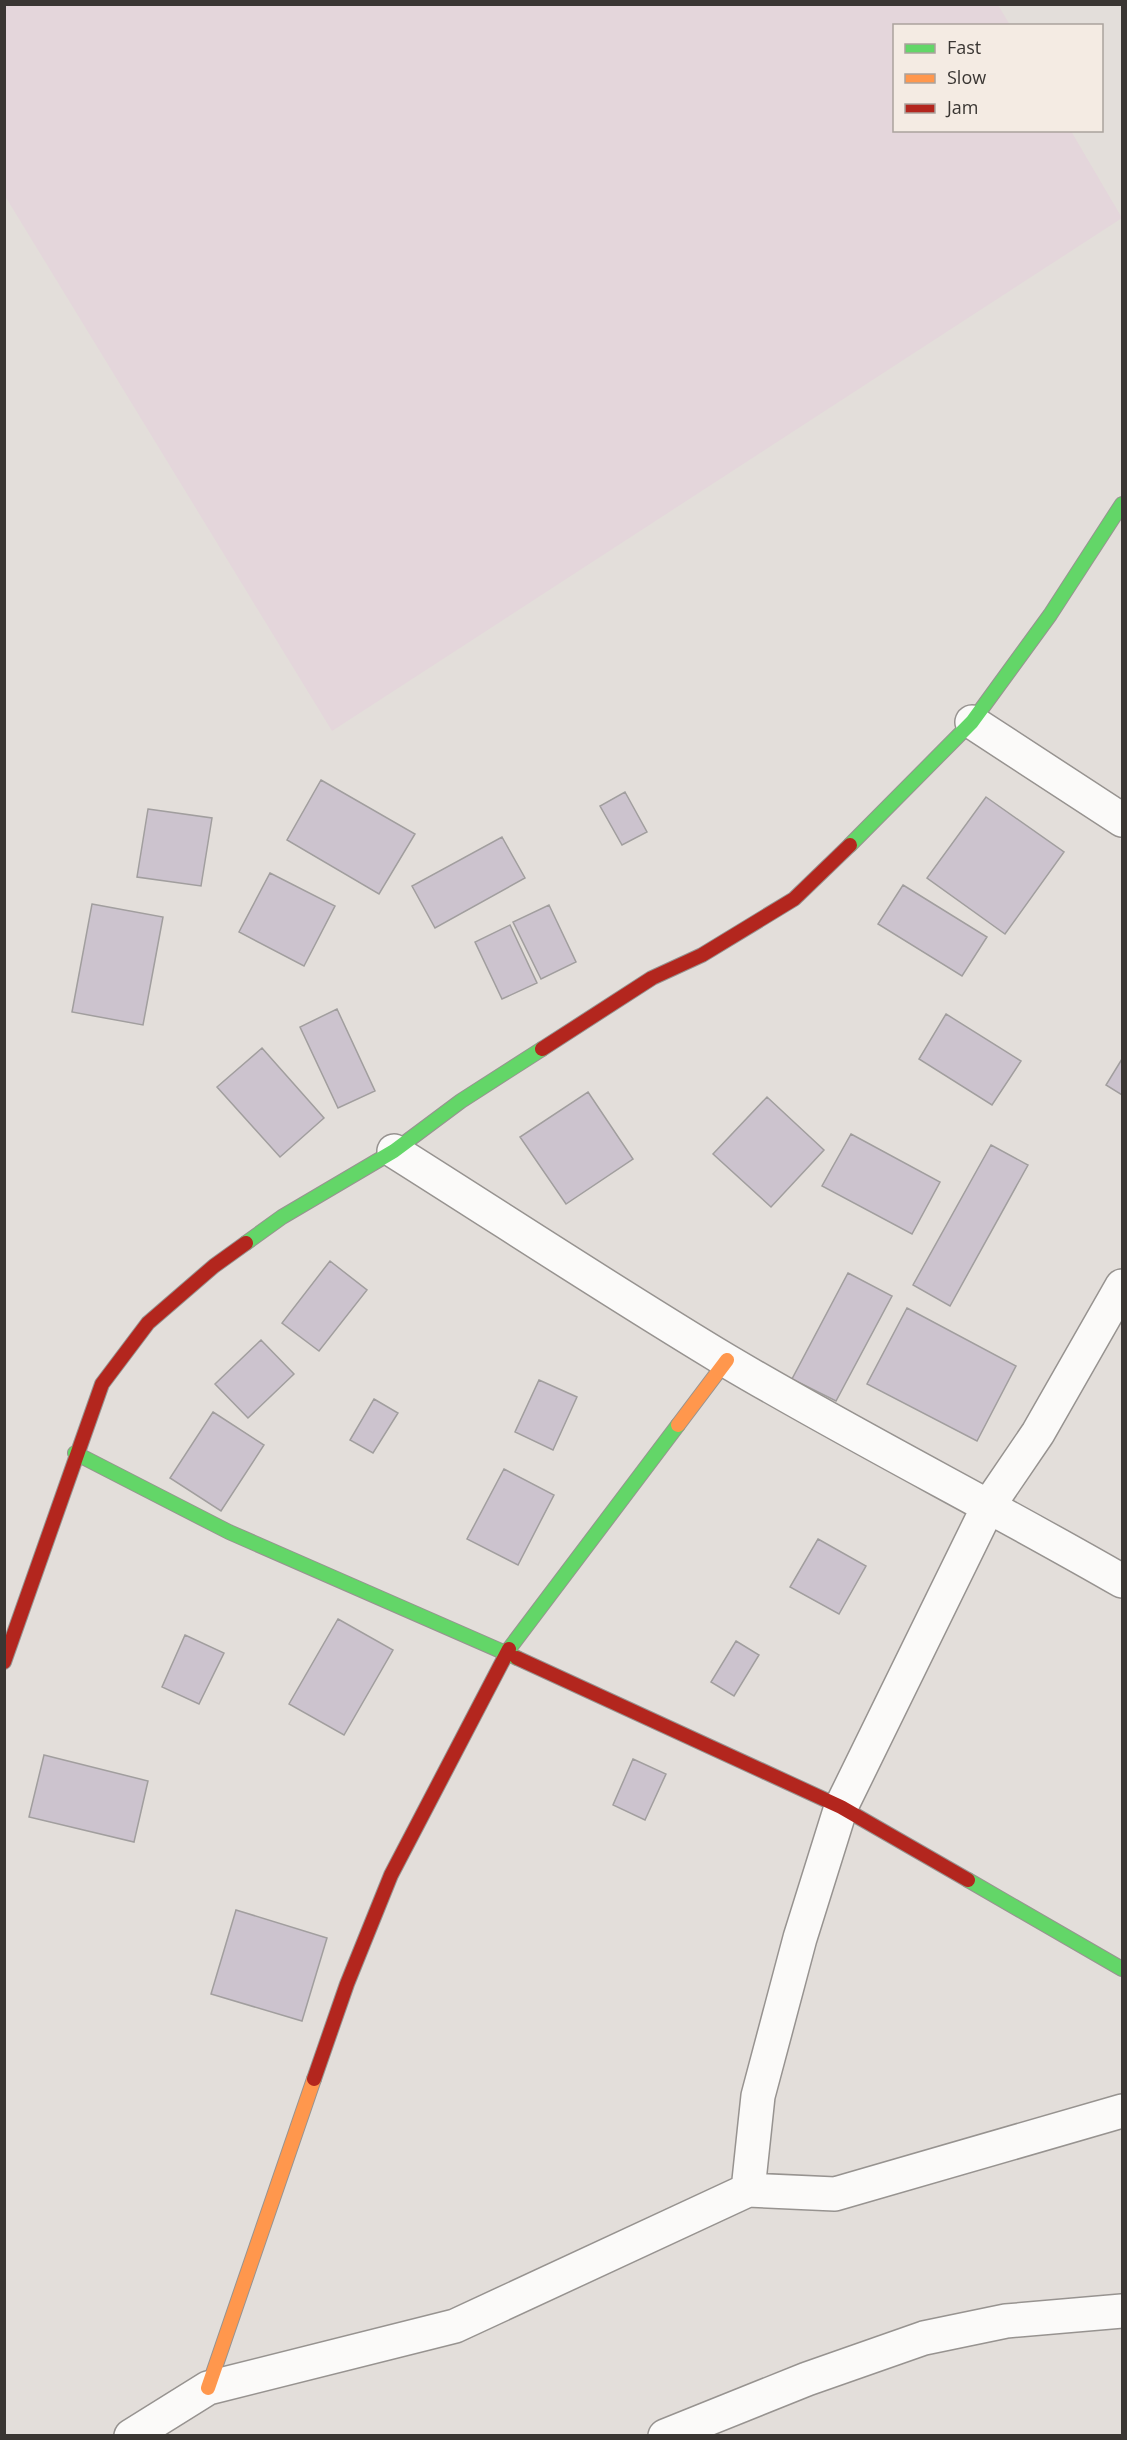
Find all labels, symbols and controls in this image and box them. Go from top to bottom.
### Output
legend [893,24,1103,132]
text: Fast [947,35,981,59]
text: Slow [947,65,986,89]
text: Jam [945,95,979,119]

